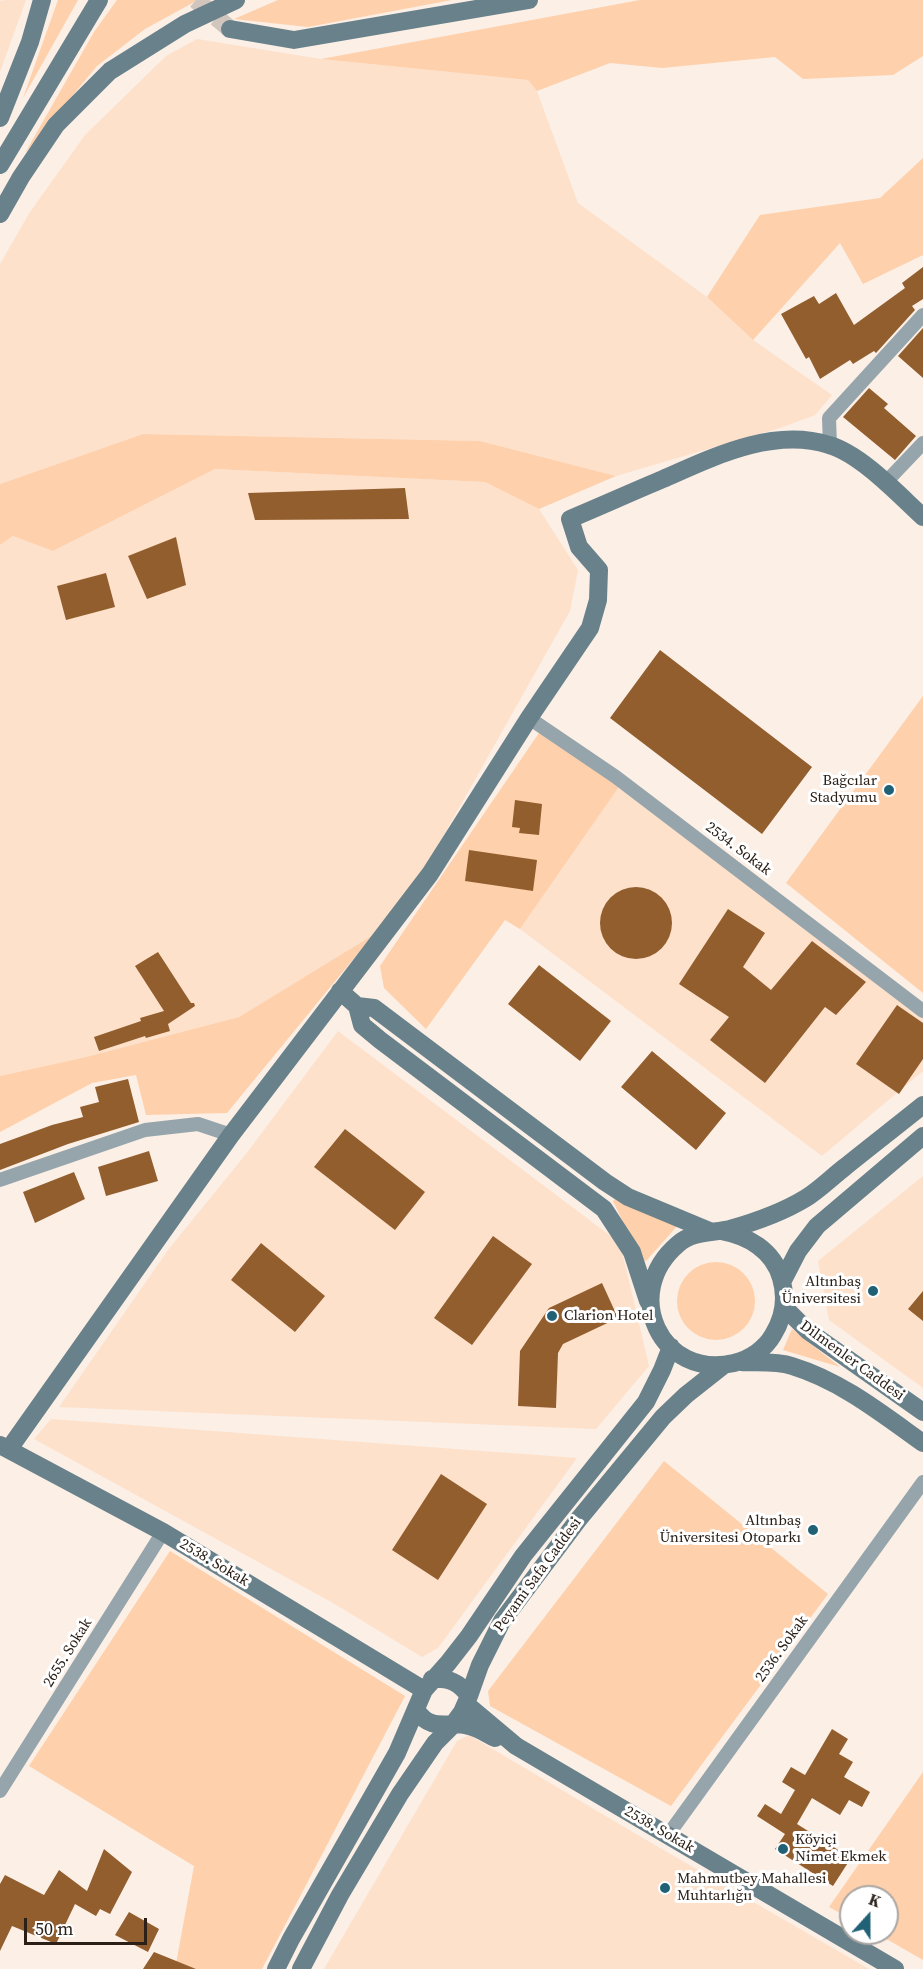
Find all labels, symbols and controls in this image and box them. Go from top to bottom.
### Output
place label: Bağcılar Stadyumu [810,772,877,807]
marker: Bağcılar Stadyumu [882,783,896,797]
street label: 2534. Sokak [702,818,774,880]
place label: Altınbaş Üniversitesi [782,1273,861,1308]
marker: Altınbaş Üniversitesi [866,1284,880,1298]
place label: Clarion Hotel [564,1307,653,1325]
marker: Clarion Hotel [545,1309,559,1323]
street label: Dilmenler Caddesi [796,1317,908,1405]
place label: Altınbaş Üniversitesi Otoparkı [659,1512,801,1547]
street label: Peyami Safa Caddesi [490,1514,586,1636]
marker: Altınbaş Üniversitesi Otoparkı [806,1523,820,1537]
street label: 2538. Sokak [176,1535,252,1591]
street label: 2536. Sokak [752,1612,812,1686]
street label: 2655. Sokak [40,1615,96,1691]
street label: 2538. Sokak [621,1803,697,1857]
place label: Köyiçi Nimet Ekmek [795,1831,886,1866]
marker: Köyiçi Nimet Ekmek [776,1842,790,1856]
place label: Mahmutbey Mahallesi Muhtarlığıı [677,1870,826,1905]
marker: Mahmutbey Mahallesi Muhtarlığıı [658,1881,672,1895]
north arrow [839,1885,899,1945]
text: K [866,1888,884,1912]
scale bar [27,1906,150,1944]
text: 50 m [35,1916,73,1941]

